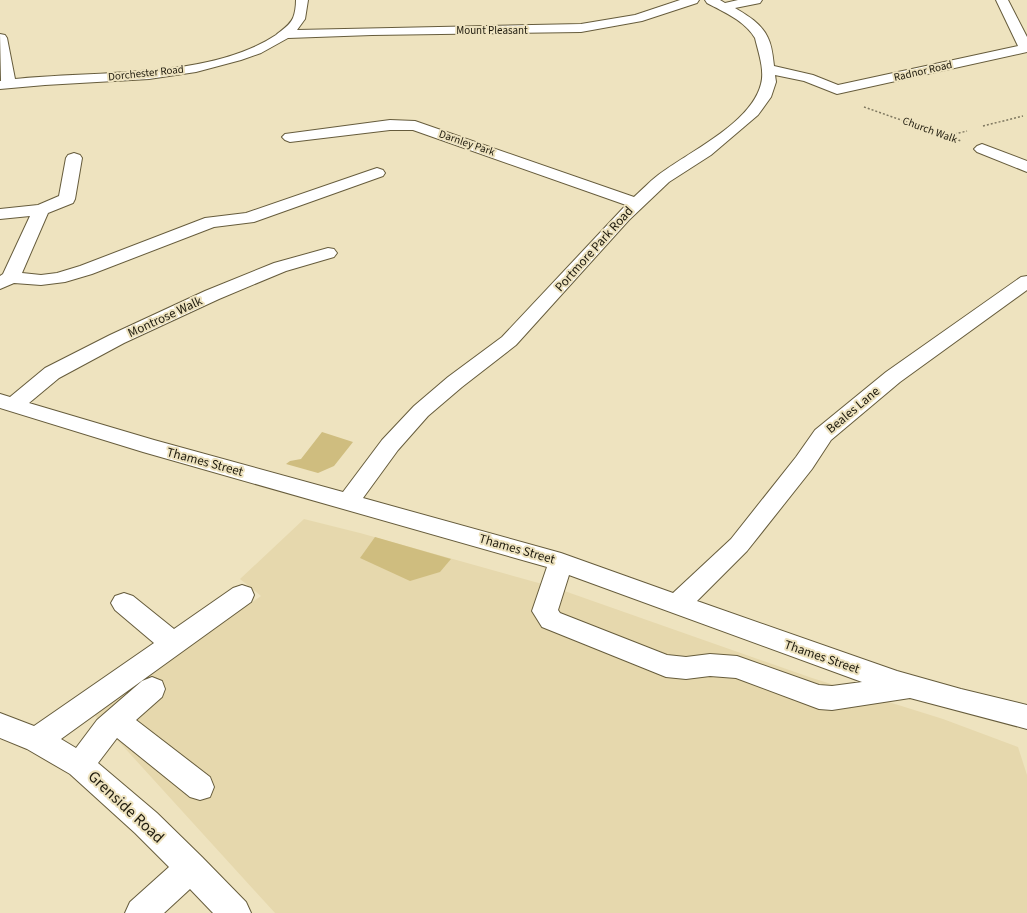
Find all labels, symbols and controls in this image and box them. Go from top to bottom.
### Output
street label: Mount Pleasant [456,23,528,38]
street label: Radnor Road [892,57,954,85]
street label: Dorchester Road [107,62,185,84]
street label: Church Walk [900,113,960,147]
street label: Darnley Park [437,126,498,160]
street label: Portmore Park Road [551,202,637,296]
street label: Montrose Walk [125,292,206,342]
street label: Beales Lane [822,382,884,438]
street label: Thames Street [165,443,246,481]
street label: Thames Street [477,530,558,569]
street label: Thames Street [782,636,863,678]
street label: Grenside Road [83,766,169,848]

